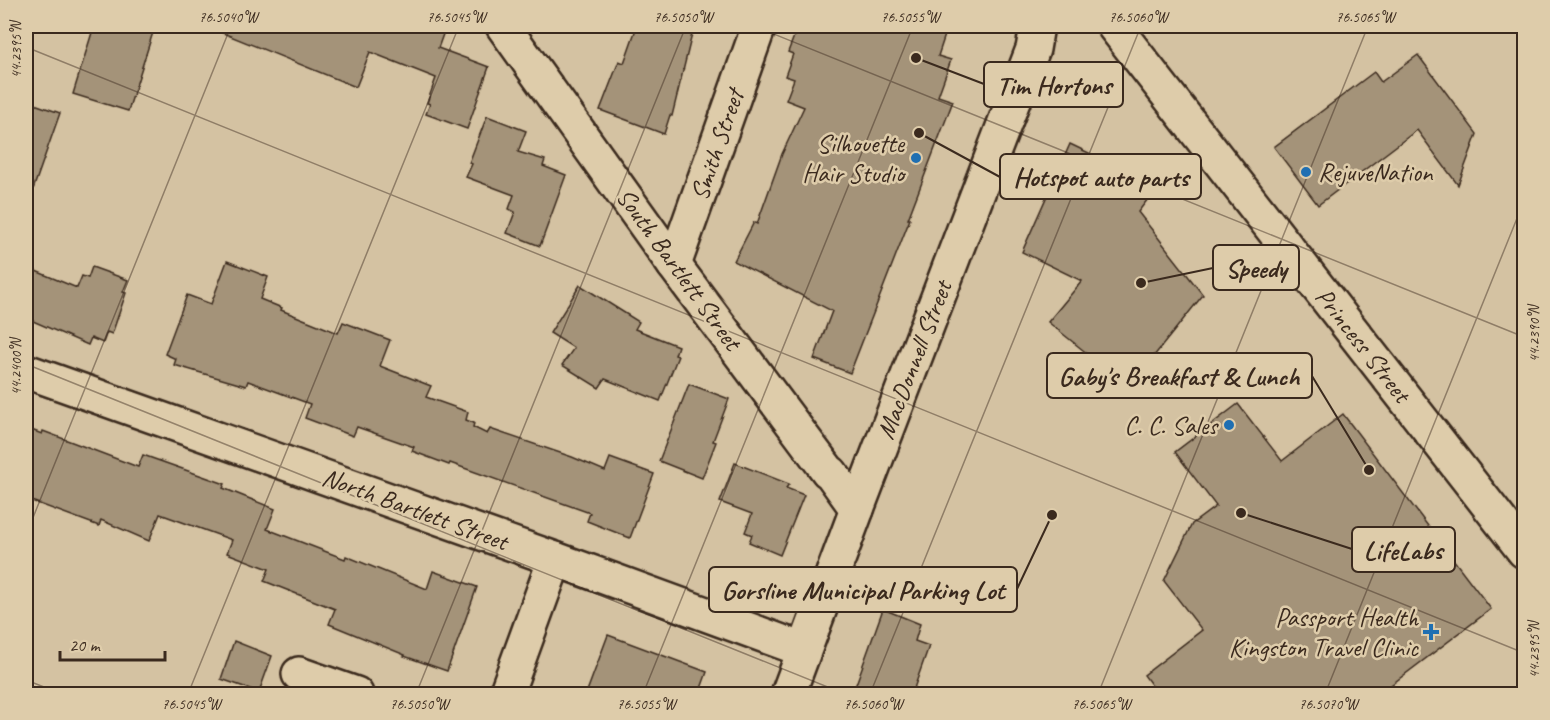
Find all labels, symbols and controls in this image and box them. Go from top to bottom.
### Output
text: 76.5040°W [199,8,260,27]
text: 76.5045°W [427,8,488,27]
text: 76.5050°W [654,8,715,27]
text: 76.5055°W [881,8,942,27]
text: 76.5060°W [1109,8,1170,27]
text: 76.5065°W [1336,8,1397,27]
text: 44.2395°N [7,19,26,78]
callout: Tim Hortons [984,62,1123,107]
text: Tim Hortons [996,68,1114,102]
street label: Smith Street [683,82,752,205]
place label: Silhouette Hair Studio [802,127,907,190]
marker: Silhouette Hair Studio [909,151,923,165]
callout: Hotspot auto parts [1000,154,1201,199]
place label: RejuveNation [1318,156,1434,189]
text: Hotspot auto parts [1013,160,1191,194]
marker: RejuveNation [1299,165,1313,179]
street label: South Bartlett Street [609,182,750,358]
callout: Speedy [1213,245,1299,290]
text: Speedy [1225,251,1290,285]
street label: MacDonnell Street [869,274,960,444]
street label: Princess Street [1308,281,1419,411]
text: 44.2390°N [1525,303,1544,362]
text: 44.2400°N [7,336,26,395]
callout: Gaby's Breakfast & Lunch [1047,353,1312,398]
text: Gaby's Breakfast & Lunch [1059,359,1300,393]
place label: C. C. Sales [1124,409,1219,442]
marker: C. C. Sales [1222,418,1236,432]
street label: North Bartlett Street [318,460,514,559]
callout: LifeLabs [1352,527,1455,572]
text: LifeLabs [1364,533,1445,567]
callout: Gorsline Municipal Parking Lot [709,567,1017,612]
text: Gorsline Municipal Parking Lot [721,573,1008,607]
place label: Passport Health Kingston Travel Clinic [1229,601,1419,664]
text: 44.2395°N [1525,619,1544,678]
marker: Passport Health Kingston Travel Clinic [1422,623,1440,641]
scale bar [60,624,165,662]
text: 20 m [69,634,102,656]
text: 76.5045°W [162,695,223,714]
text: 76.5050°W [390,695,451,714]
text: 76.5055°W [617,695,678,714]
text: 76.5060°W [844,695,905,714]
text: 76.5065°W [1072,695,1133,714]
text: 76.5070°W [1299,695,1360,714]

